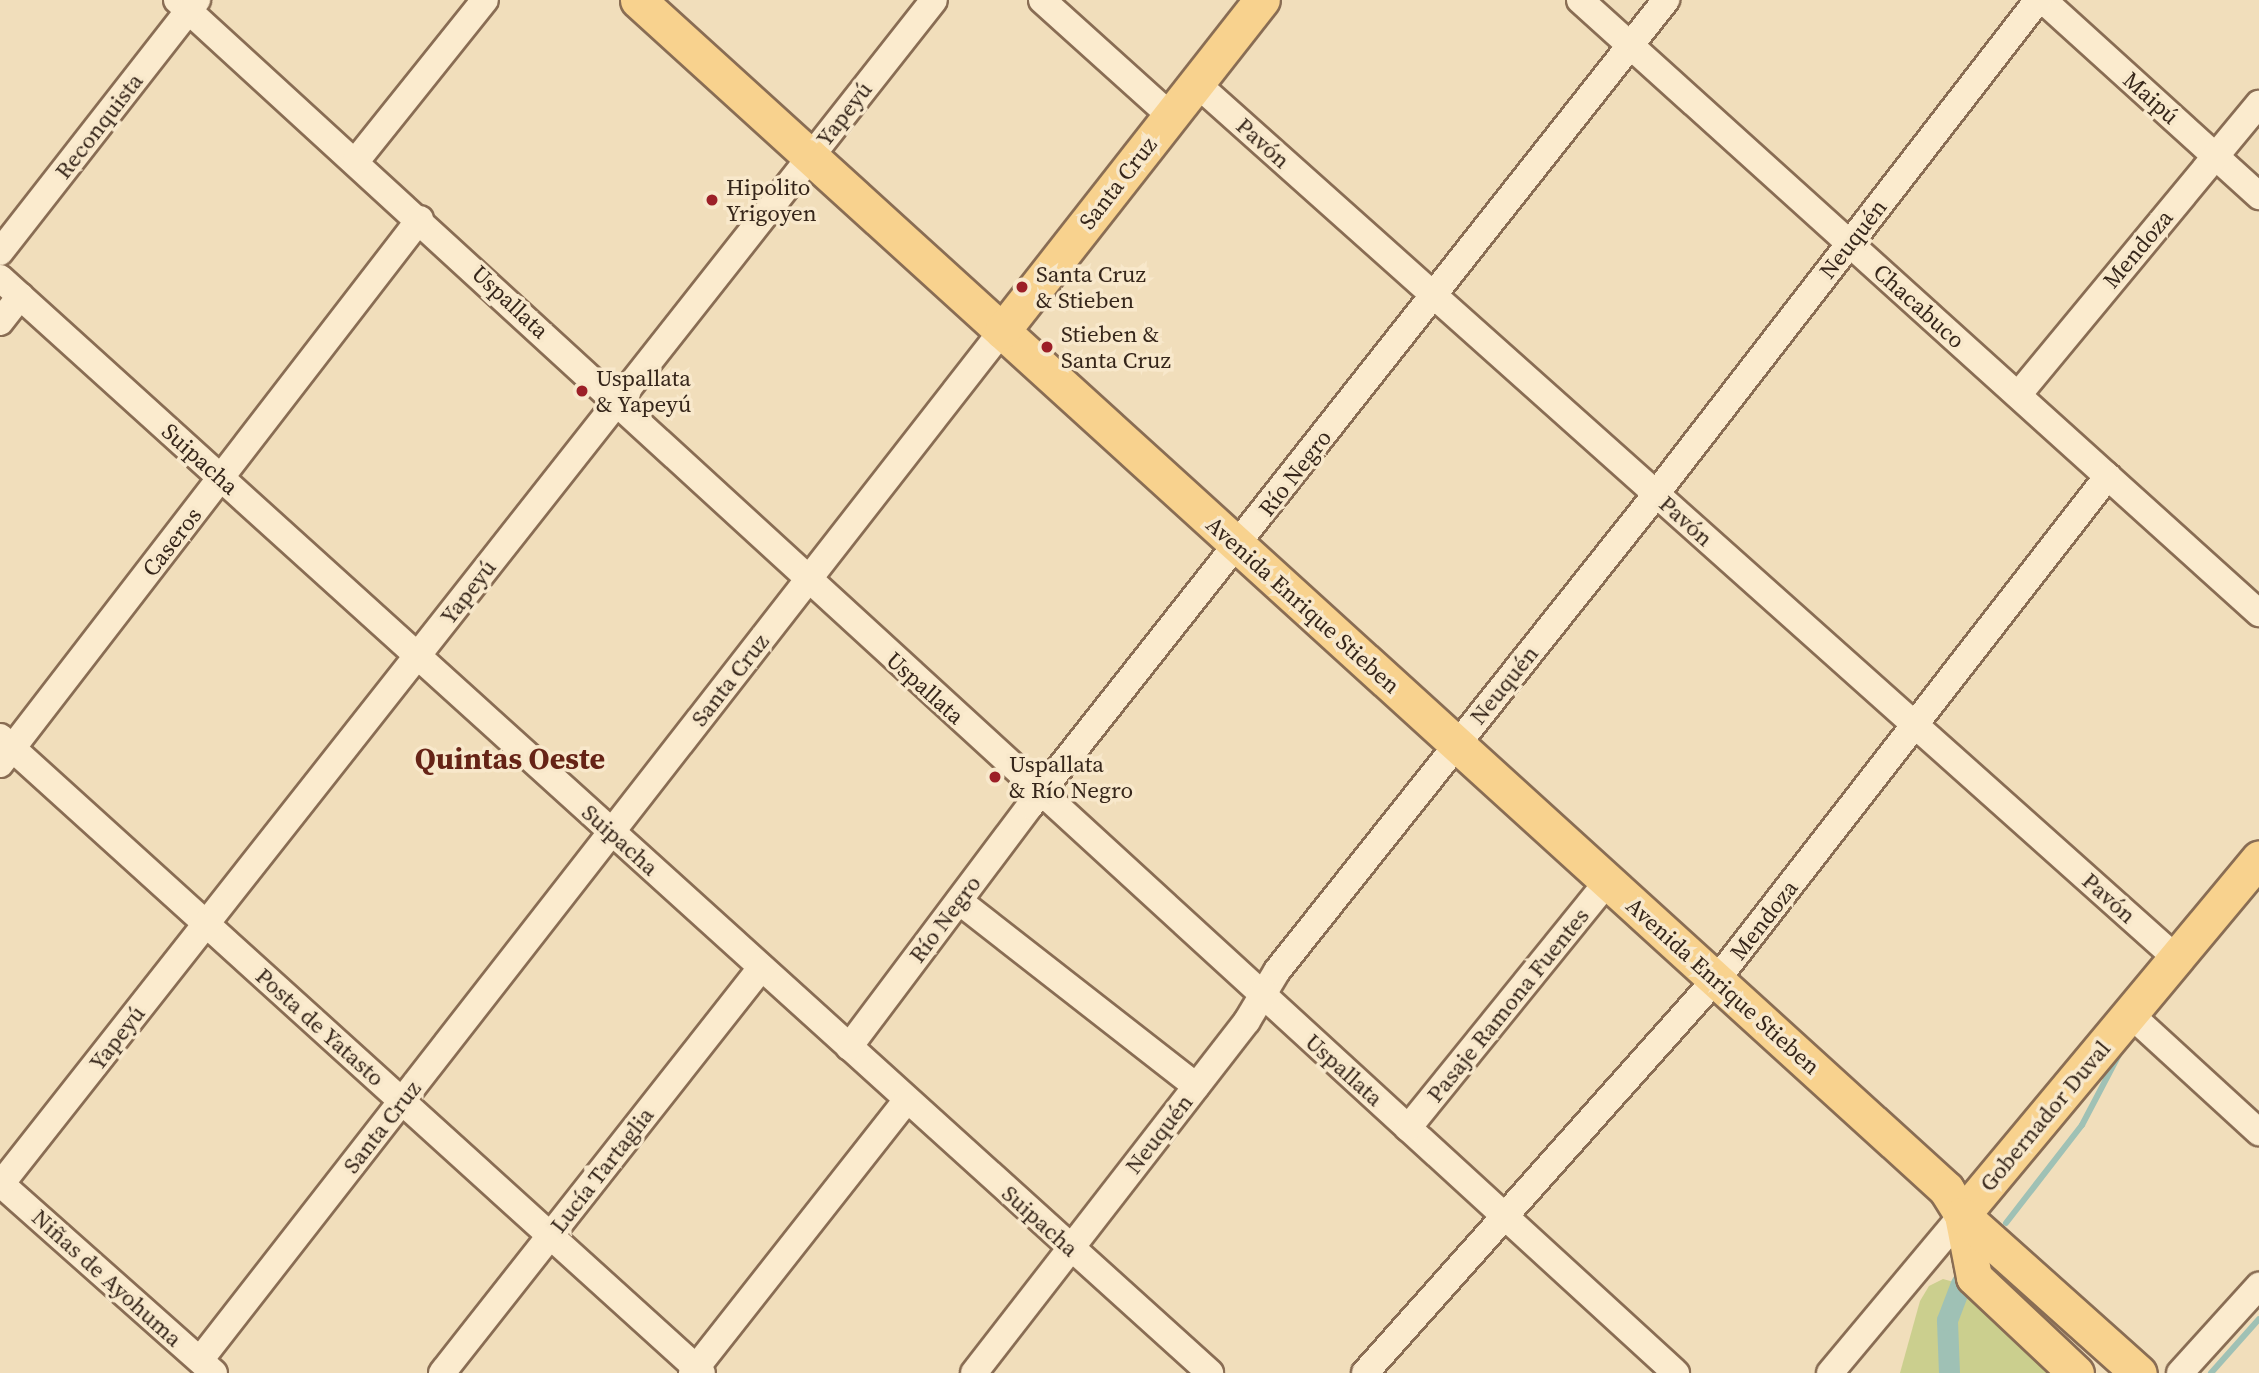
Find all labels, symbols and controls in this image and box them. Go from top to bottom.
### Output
street label: Maipú [2118,66,2184,130]
street label: Reconquista [49,68,149,184]
street label: Yapeyú [810,76,878,152]
street label: Pavón [1231,112,1295,174]
street label: Santa Cruz [1073,131,1163,235]
place label: Hipolito Yrigoyen [726,173,817,227]
marker: Hipolito Yrigoyen [704,192,720,208]
street label: Neuquén [1813,194,1893,284]
street label: Mendoza [2097,204,2179,294]
street label: Chacabuco [1868,258,1970,354]
street label: Uspallata [466,260,554,344]
place label: Santa Cruz & Stieben [1036,260,1146,314]
marker: Santa Cruz & Stieben [1014,279,1030,295]
place label: Stieben & Santa Cruz [1061,320,1171,374]
marker: Stieben & Santa Cruz [1039,339,1055,355]
place label: Uspallata & Yapeyú [596,364,692,418]
marker: Uspallata & Yapeyú [574,383,590,399]
street label: Suipacha [156,418,244,500]
street label: Río Negro [1253,424,1337,522]
street label: Pavón [1654,490,1718,552]
street label: Caseros [136,502,208,582]
street label: Avenida Enrique Stieben [1200,511,1406,699]
street label: Yapeyú [434,554,502,630]
street label: Santa Cruz [685,628,775,732]
street label: Neuquén [1464,640,1544,730]
street label: Uspallata [880,646,970,730]
district label: Quintas Oeste [415,741,605,777]
place label: Uspallata & Río Negro [1009,750,1133,804]
marker: Uspallata & Río Negro [987,769,1003,785]
street label: Suipacha [576,799,664,881]
street label: Pavón [2077,867,2141,929]
street label: Río Negro [903,870,987,968]
street label: Mendoza [1724,875,1804,965]
street label: Avenida Enrique Stieben [1620,892,1826,1080]
street label: Pasaje Ramona Fuentes [1421,902,1595,1108]
street label: Posta de Yatasto [250,962,390,1092]
street label: Yapeyú [83,1000,151,1076]
street label: Uspallata [1299,1028,1389,1112]
street label: Gobernador Duval [1974,1035,2116,1197]
street label: Santa Cruz [337,1075,427,1179]
street label: Neuquén [1119,1089,1199,1179]
street label: Lucía Tartaglia [544,1102,660,1238]
street label: Suipacha [996,1180,1084,1262]
street label: Niñas de Ayohuma [26,1203,188,1353]

